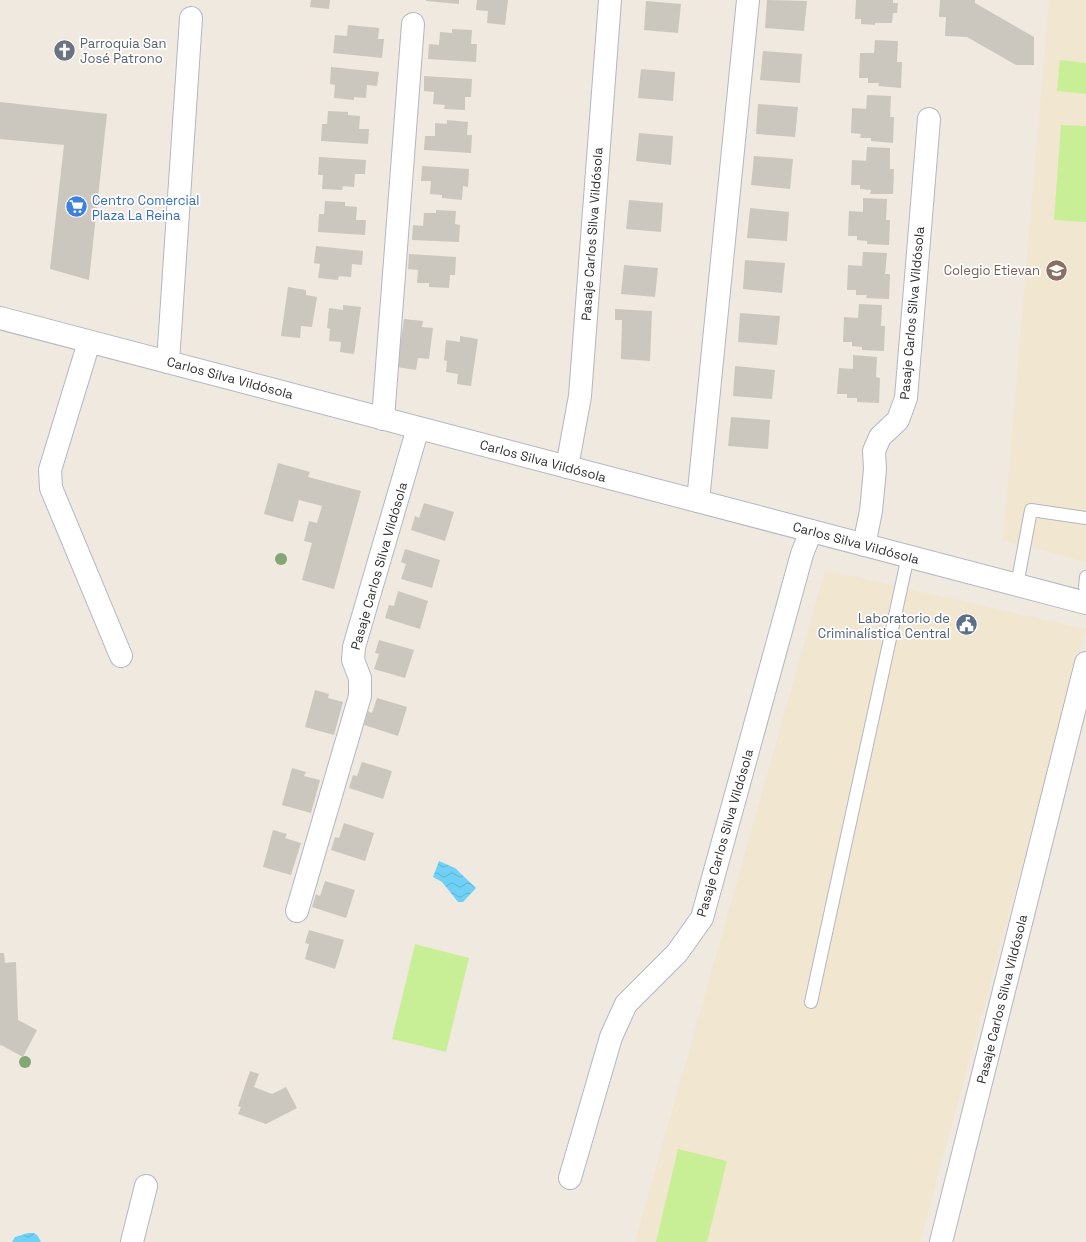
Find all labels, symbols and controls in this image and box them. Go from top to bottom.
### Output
place label: Parroquia San José Patrono [80,35,166,67]
church icon: Parroquia San José Patrono [51,37,77,63]
street label: Pasaje Carlos Silva Vildósola [577,146,607,321]
place label: Centro Comercial Plaza La Reina [92,192,199,224]
supermarket icon: Centro Comercial Plaza La Reina [64,194,90,220]
street label: Pasaje Carlos Silva Vildósola [896,225,928,400]
school or university icon: Colegio Etievan [1043,257,1069,283]
place label: Colegio Etievan [944,262,1040,279]
street label: Carlos Silva Vildósola [165,353,296,403]
street label: Carlos Silva Vildósola [478,436,609,486]
street label: Pasaje Carlos Silva Vildósola [347,480,411,652]
street label: Carlos Silva Vildósola [791,518,922,568]
place label: Laboratorio de Criminalística Central [818,610,950,642]
public building icon: Laboratorio de Criminalística Central [953,612,979,638]
street label: Pasaje Carlos Silva Vildósola [693,747,757,919]
street label: Pasaje Carlos Silva Vildósola [973,912,1031,1085]

